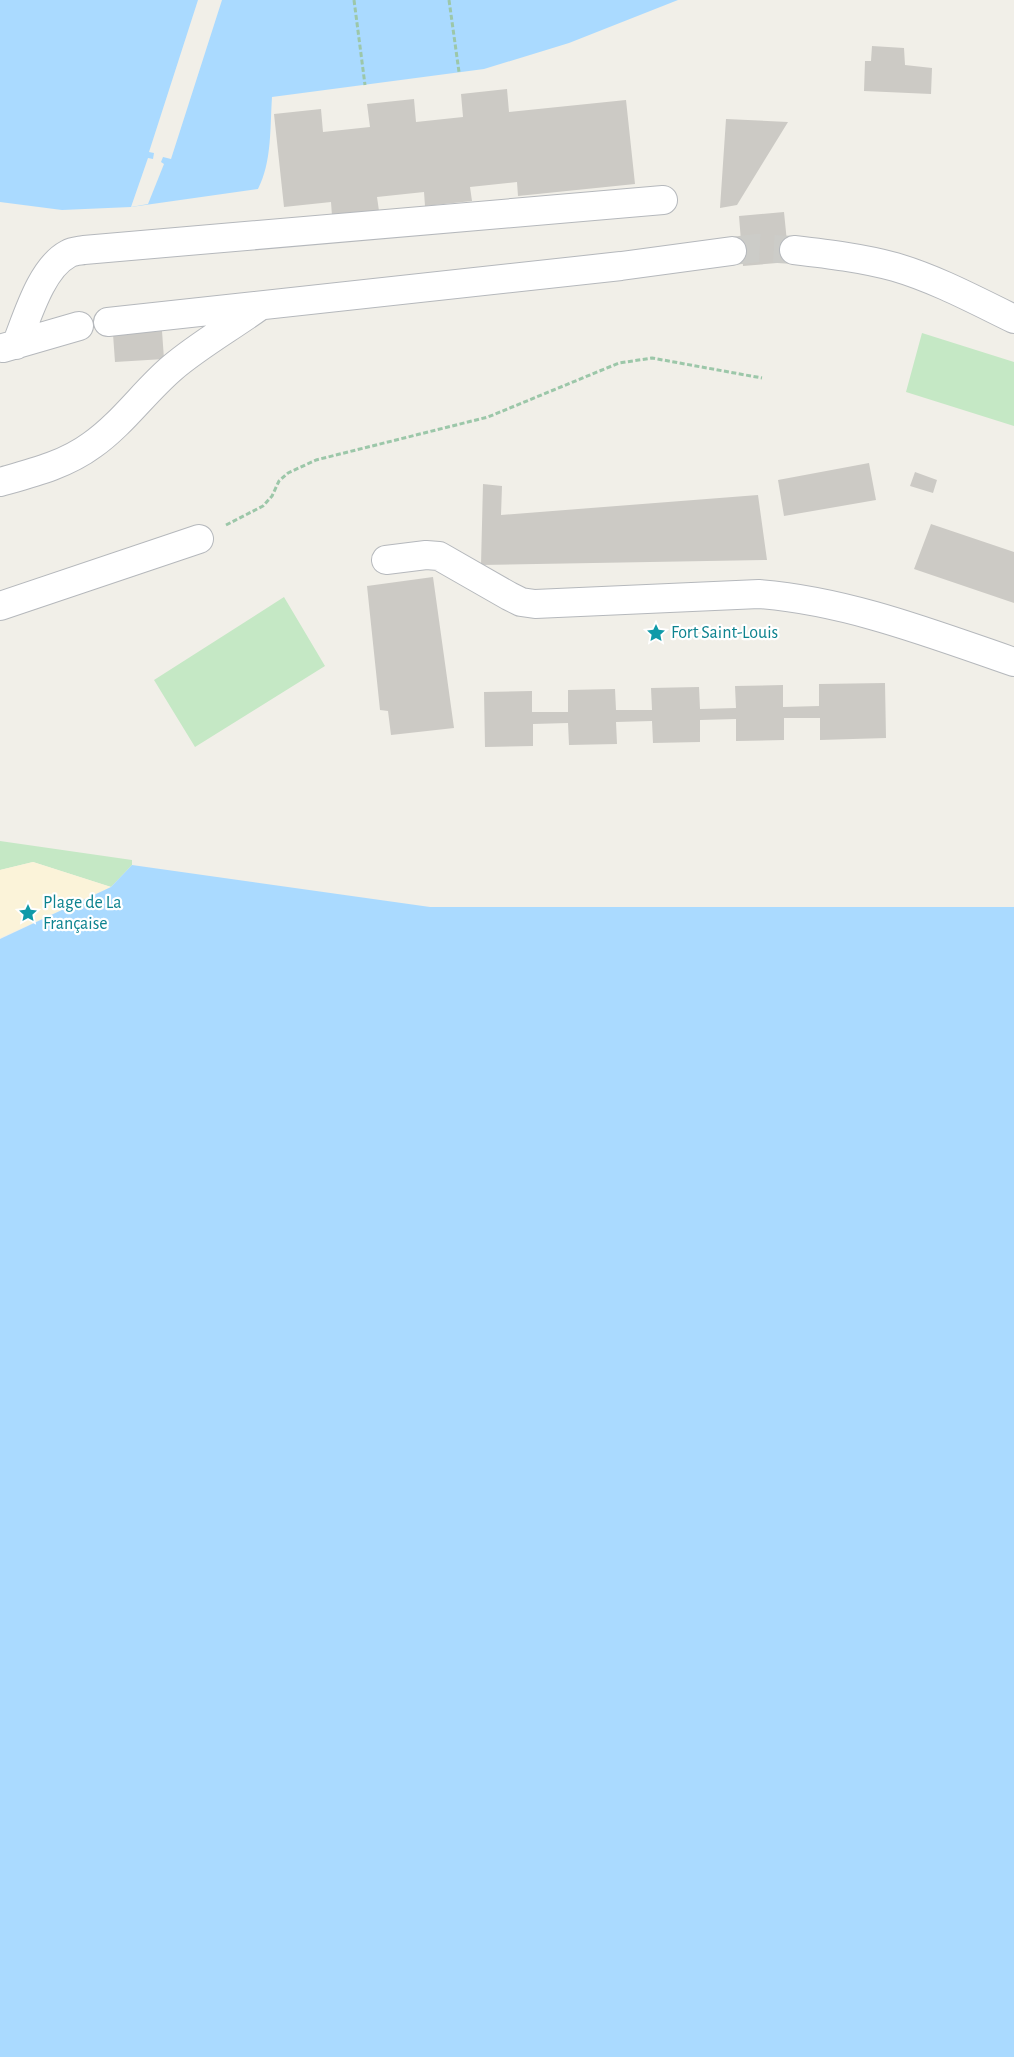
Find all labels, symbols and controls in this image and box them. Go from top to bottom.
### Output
place icon: Fort Saint-Louis [645,622,667,644]
place label: Fort Saint-Louis [671,624,778,642]
place label: Plage de La Française [43,894,122,933]
place icon: Plage de La Française [17,902,39,924]

